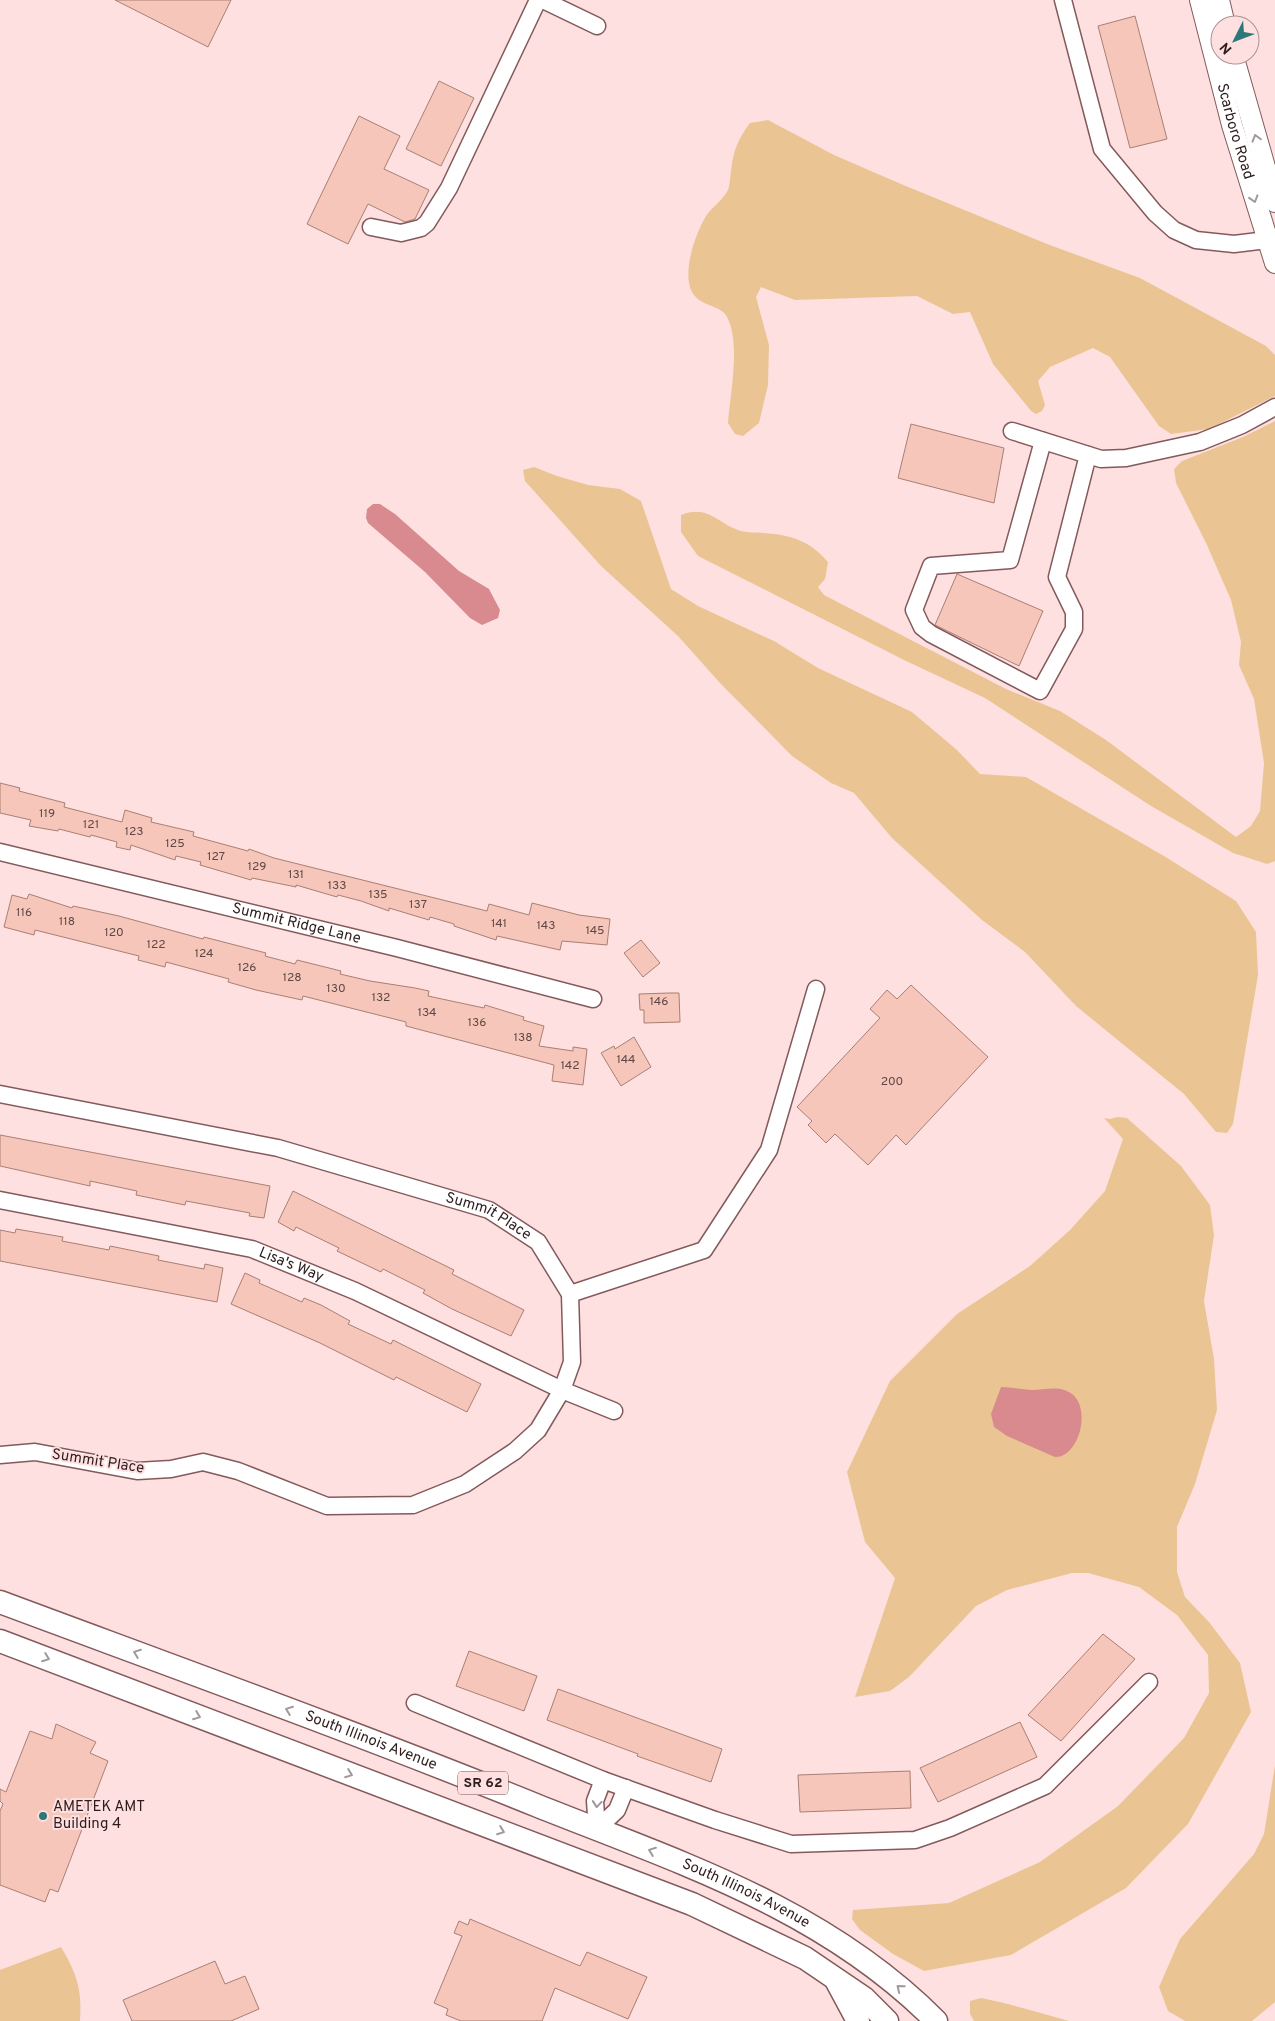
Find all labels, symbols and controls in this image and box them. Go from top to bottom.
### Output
north arrow [1210,15,1260,65]
text: N [1217,38,1236,57]
street label: Scarboro Road [1212,81,1258,182]
one-way arrow [1251,135,1261,143]
one-way arrow [1249,194,1259,202]
house number: 119 [39,806,55,822]
house number: 121 [83,817,99,833]
house number: 123 [124,824,144,840]
house number: 125 [165,836,185,852]
house number: 127 [207,849,225,865]
house number: 129 [248,859,266,875]
house number: 131 [288,867,304,883]
house number: 133 [328,878,346,894]
house number: 135 [368,887,388,903]
house number: 137 [409,897,427,913]
street label: Summit Ridge Lane [230,899,363,948]
house number: 116 [16,905,32,921]
house number: 118 [59,914,75,930]
house number: 141 [491,916,507,932]
house number: 143 [537,918,555,934]
house number: 145 [585,923,605,939]
house number: 120 [104,925,124,941]
house number: 122 [146,937,166,953]
house number: 124 [194,946,214,962]
house number: 126 [238,960,256,976]
house number: 128 [282,970,302,986]
house number: 130 [326,981,346,997]
house number: 132 [372,990,390,1006]
house number: 146 [650,994,668,1010]
house number: 134 [417,1005,437,1021]
house number: 136 [468,1015,486,1031]
house number: 138 [513,1030,533,1046]
house number: 144 [616,1052,636,1068]
house number: 142 [560,1058,580,1074]
house number: 200 [881,1074,903,1090]
street label: Summit Place [443,1188,535,1245]
street label: Lisa's Way [256,1243,327,1287]
street label: Summit Place [50,1445,146,1479]
one-way arrow [133,1649,141,1659]
one-way arrow [41,1652,49,1662]
one-way arrow [285,1706,293,1716]
street label: South Illinois Avenue [302,1707,440,1774]
one-way arrow [193,1710,201,1720]
one-way arrow [345,1768,353,1778]
road number: SR 62 [458,1772,508,1795]
place label: AMETEK AMT Building 4 [53,1798,145,1834]
one-way arrow [592,1801,603,1809]
marker: AMETEK AMT Building 4 [37,1810,49,1822]
one-way arrow [497,1825,505,1835]
one-way arrow [649,1846,657,1856]
street label: South Illinois Avenue [679,1855,813,1932]
one-way arrow [897,1986,906,1994]

